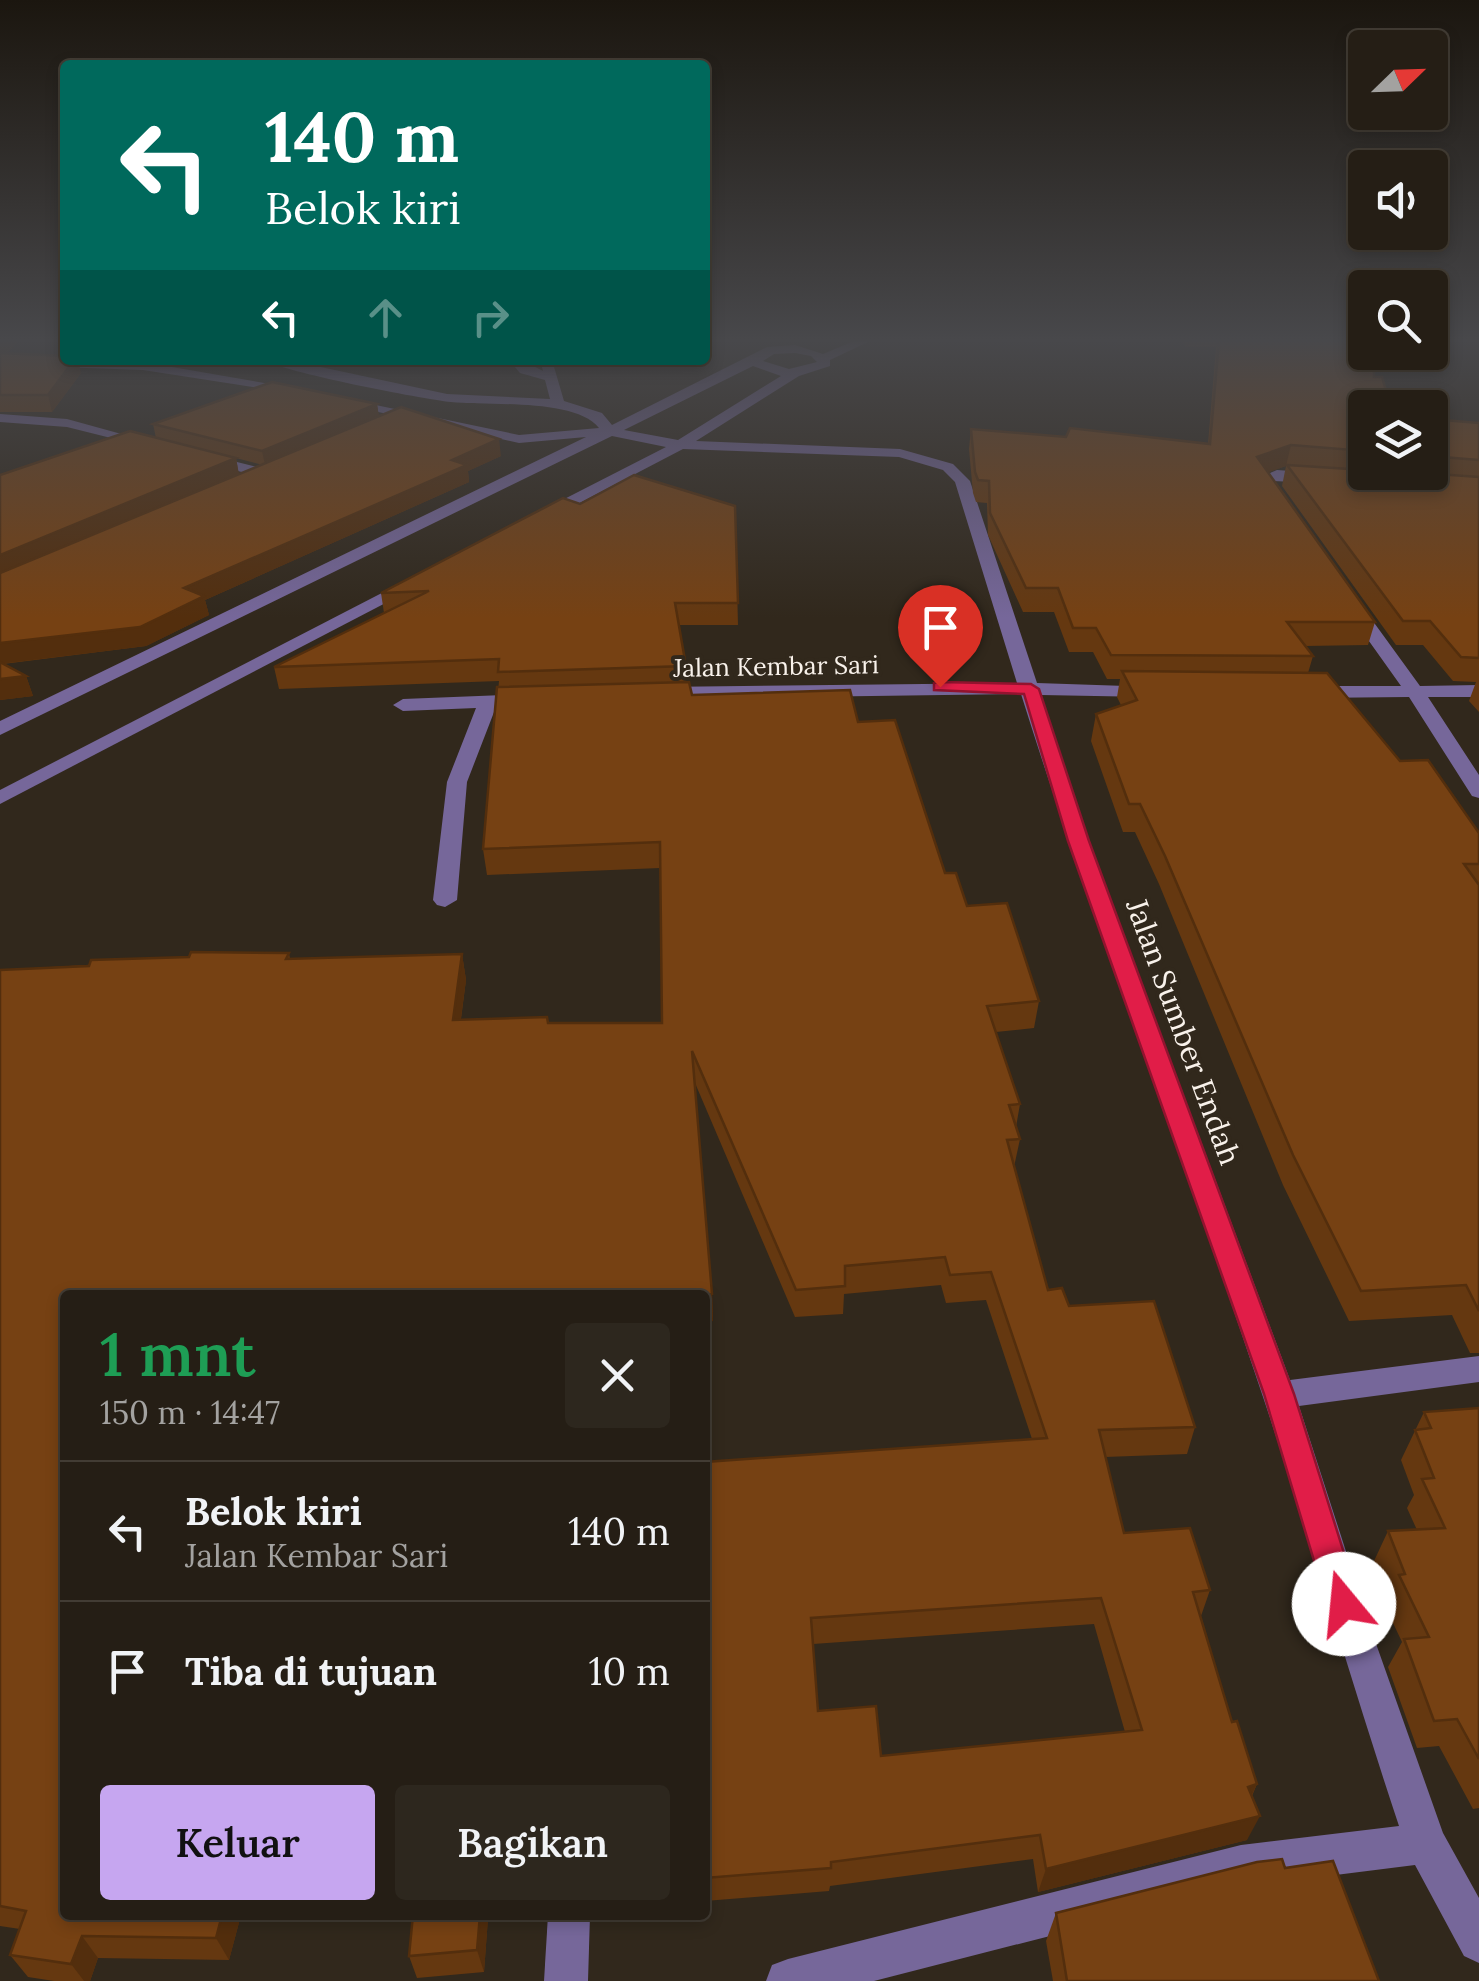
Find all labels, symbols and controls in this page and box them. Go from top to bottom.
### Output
north arrow [1348,30,1448,130]
map controls [1348,30,1448,490]
text: 140 m [265,92,459,181]
icon: left [100,100,230,230]
button: sound [1348,150,1448,250]
text: Belok kiri [265,179,461,236]
button: search [1348,270,1448,370]
icon: left [253,290,308,345]
icon: ahead [358,290,413,345]
icon: right [463,290,518,345]
button: layers [1348,390,1448,490]
pin [898,585,983,688]
icon: arrive [913,600,968,655]
street label: Jalan Kembar Sari [672,648,879,684]
street label: Jalan Sumber Endah [1118,892,1250,1170]
text: 1 mnt [100,1316,255,1392]
button: close [565,1323,670,1428]
text: 150 m · 14:47 [100,1392,280,1433]
text: Belok kiri [185,1487,362,1535]
icon: left [100,1504,155,1559]
text: 140 m [568,1507,670,1555]
text: Jalan Kembar Sari [185,1535,448,1576]
position arrow [1292,1552,1396,1656]
icon: arrive [100,1644,155,1699]
text: Tiba di tujuan [185,1647,437,1695]
text: 10 m [589,1647,670,1695]
button: Keluar [100,1785,375,1900]
button: Bagikan [395,1785,670,1900]

